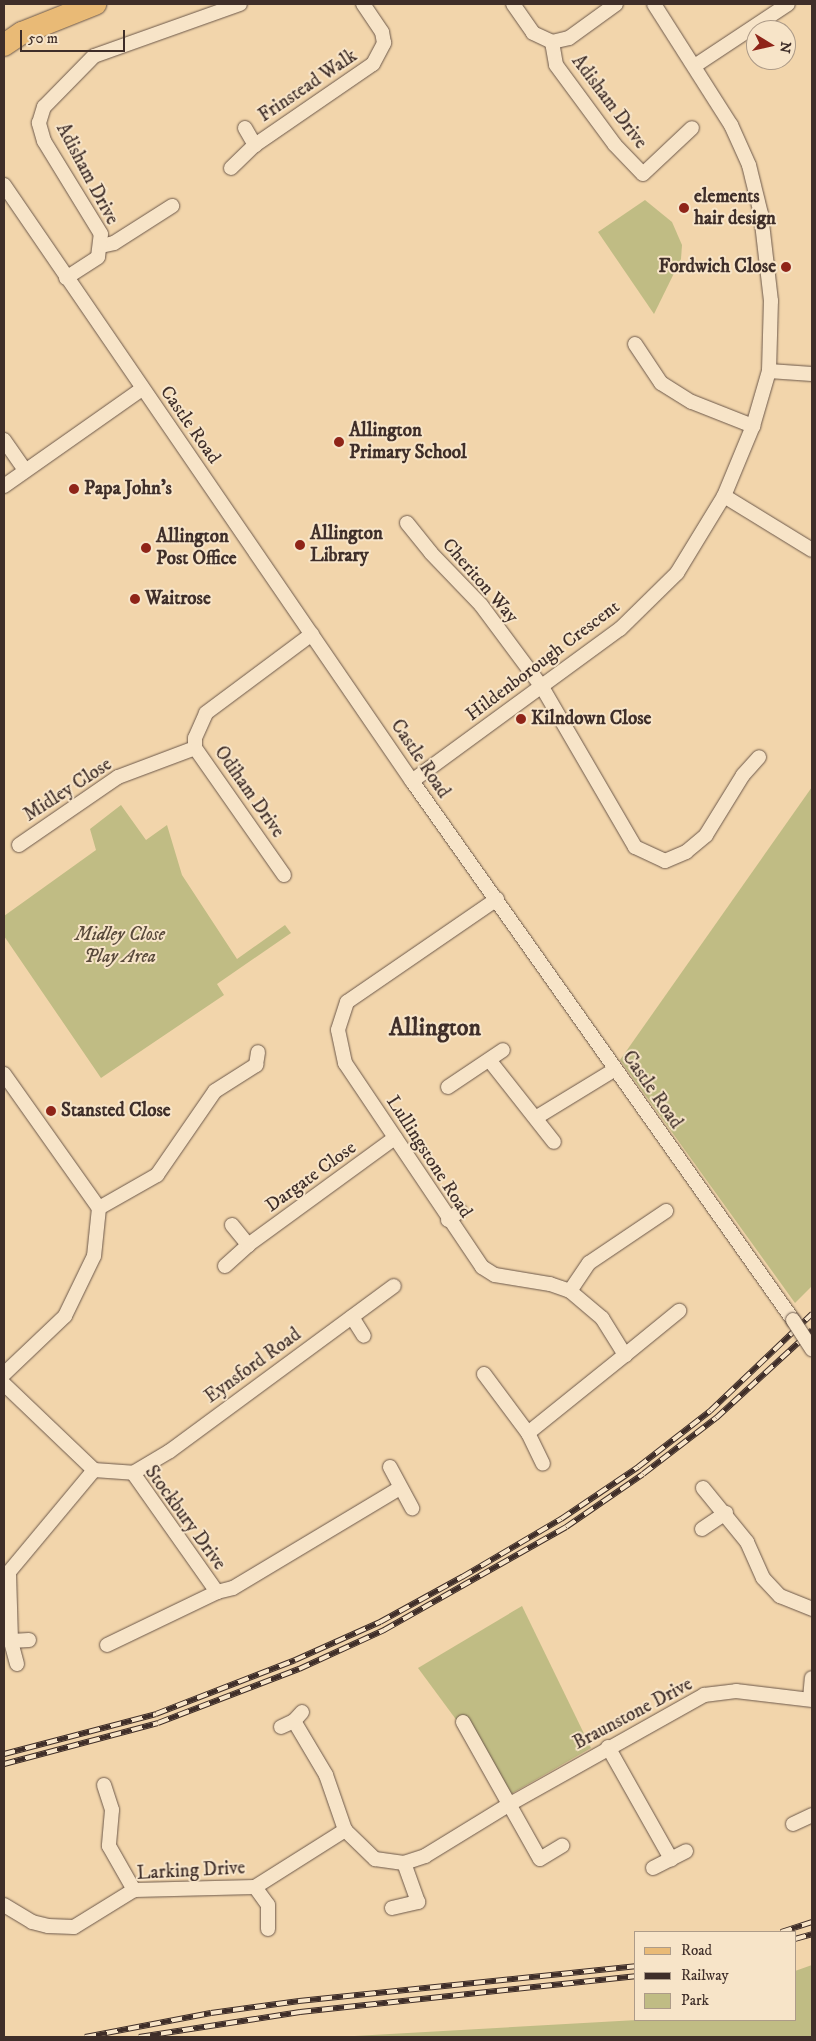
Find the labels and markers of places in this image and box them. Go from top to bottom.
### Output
place label: elements hair design [694,186,776,230]
marker: elements hair design [678,202,690,214]
place label: Fordwich Close [658,256,776,278]
marker: Fordwich Close [780,261,792,273]
place label: Allington Primary School [349,420,467,464]
marker: Allington Primary School [333,436,345,448]
place label: Papa John's [84,478,172,500]
marker: Papa John's [68,483,80,495]
place label: Allington Library [310,523,383,567]
place label: Allington Post Office [156,526,237,570]
marker: Allington Library [294,539,306,551]
marker: Allington Post Office [140,542,152,554]
place label: Waitrose [145,588,211,610]
marker: Waitrose [129,593,141,605]
place label: Kilndown Close [531,708,651,730]
marker: Kilndown Close [515,713,527,725]
place label: Stansted Close [61,1100,171,1122]
marker: Stansted Close [45,1105,57,1117]

